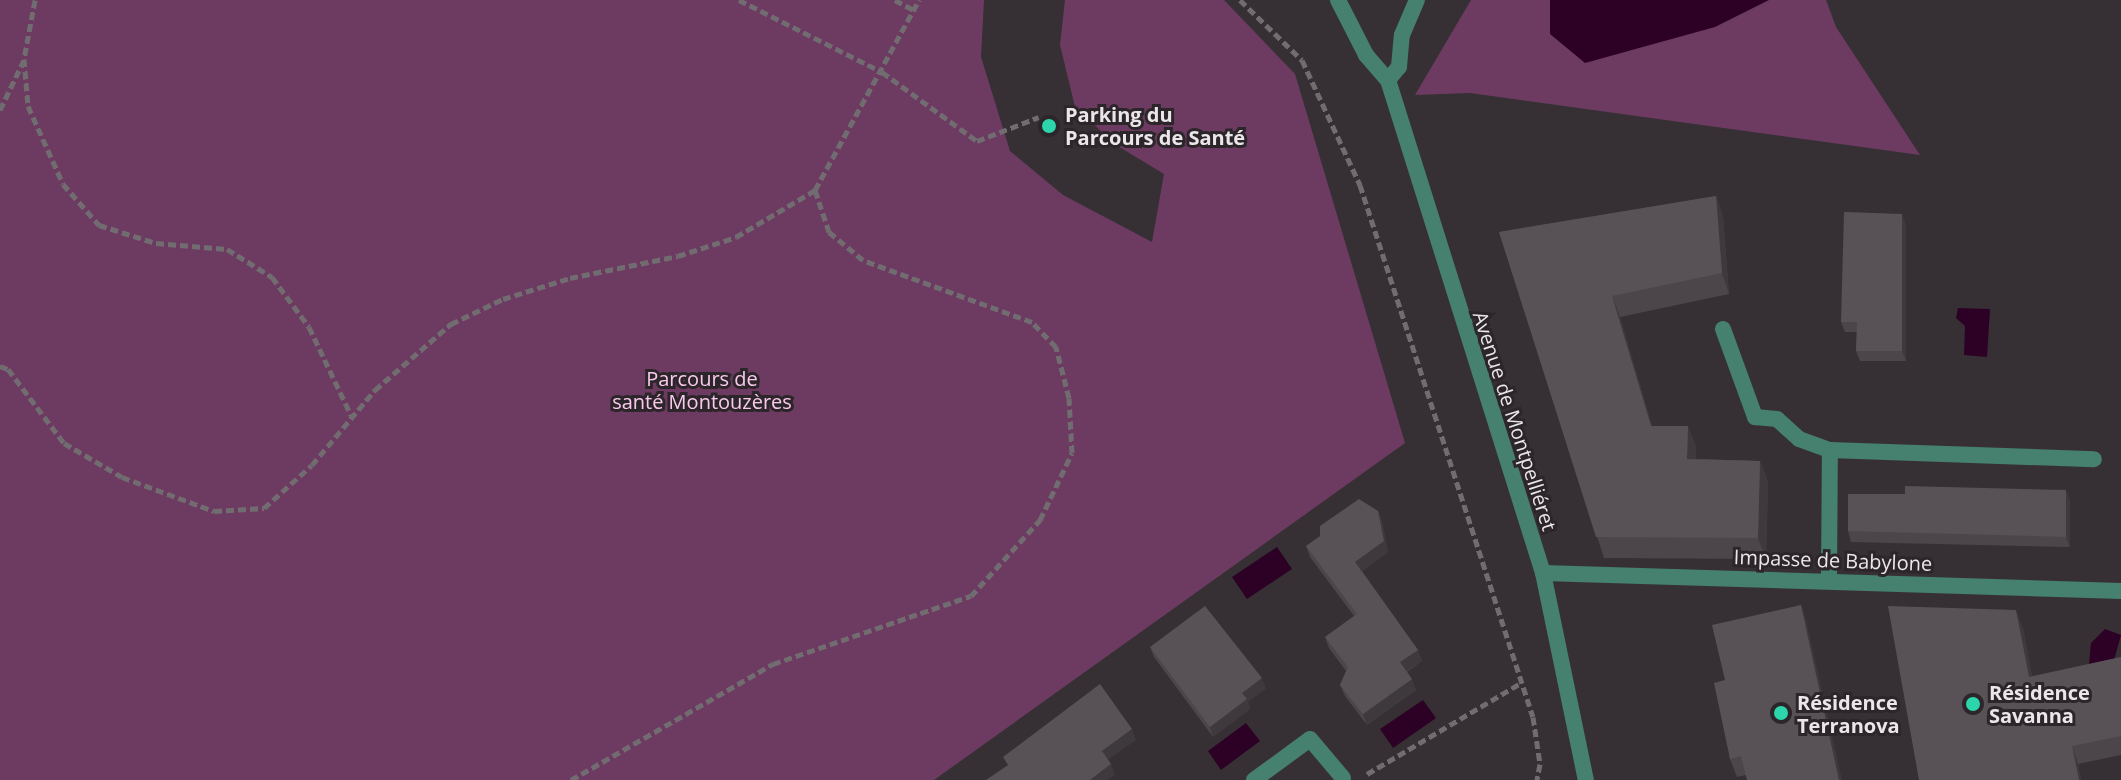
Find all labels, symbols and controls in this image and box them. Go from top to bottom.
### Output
place label: Parking du Parcours de Santé [1065,102,1245,149]
marker: Parking du Parcours de Santé [1040,117,1058,135]
street label: Avenue de Montpelliéret [1468,308,1562,534]
park label: Parcours de santé Montouzères [612,366,792,413]
street label: Impasse de Babylone [1733,545,1933,575]
place label: Résidence Savanna [1989,680,2090,727]
place label: Résidence Terranova [1797,690,1900,737]
marker: Résidence Savanna [1964,695,1982,713]
marker: Résidence Terranova [1772,704,1790,722]

